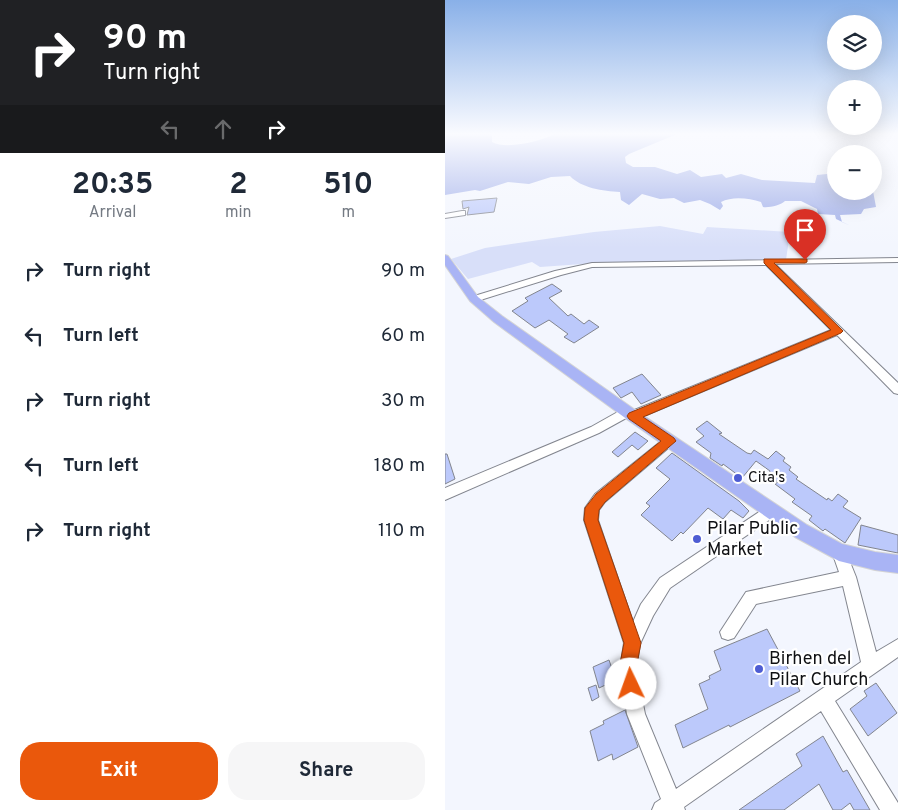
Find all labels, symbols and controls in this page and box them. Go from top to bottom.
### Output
map controls [827,15,882,200]
button: layers [827,15,882,70]
text: 90 m [103,17,187,61]
icon: right [20,20,85,85]
text: Turn right [103,60,200,87]
button: + [827,80,882,135]
icon: left [156,115,184,143]
icon: ahead [209,115,237,143]
icon: right [262,115,290,143]
button: − [827,145,882,200]
text: 20:35 [72,167,153,204]
text: 2 [229,167,247,204]
text: 510 [323,167,373,204]
text: Arrival [89,203,136,223]
text: min [225,203,252,223]
text: m [342,203,355,223]
pin [784,209,826,260]
icon: arrive [791,216,819,244]
icon: right [20,257,48,285]
text: Turn right [63,259,151,283]
text: 90 m [381,259,425,283]
icon: left [20,322,48,350]
text: Turn left [63,324,139,348]
text: 60 m [381,324,425,348]
icon: right [20,387,48,415]
text: Turn right [63,389,151,413]
text: 30 m [381,389,425,413]
icon: left [20,452,48,480]
text: Turn left [63,454,139,478]
text: 180 m [374,454,425,478]
place label: Cita's [748,469,785,488]
marker: Cita's [732,472,744,484]
icon: right [20,517,48,545]
place label: Pilar Public Market [707,518,798,562]
text: Turn right [63,519,151,543]
text: 110 m [378,519,425,543]
marker: Pilar Public Market [691,533,703,545]
place label: Birhen del Pilar Church [769,648,868,692]
position arrow [604,657,656,709]
marker: Birhen del Pilar Church [753,663,765,675]
button: Exit [20,742,218,800]
button: Share [228,742,425,800]

